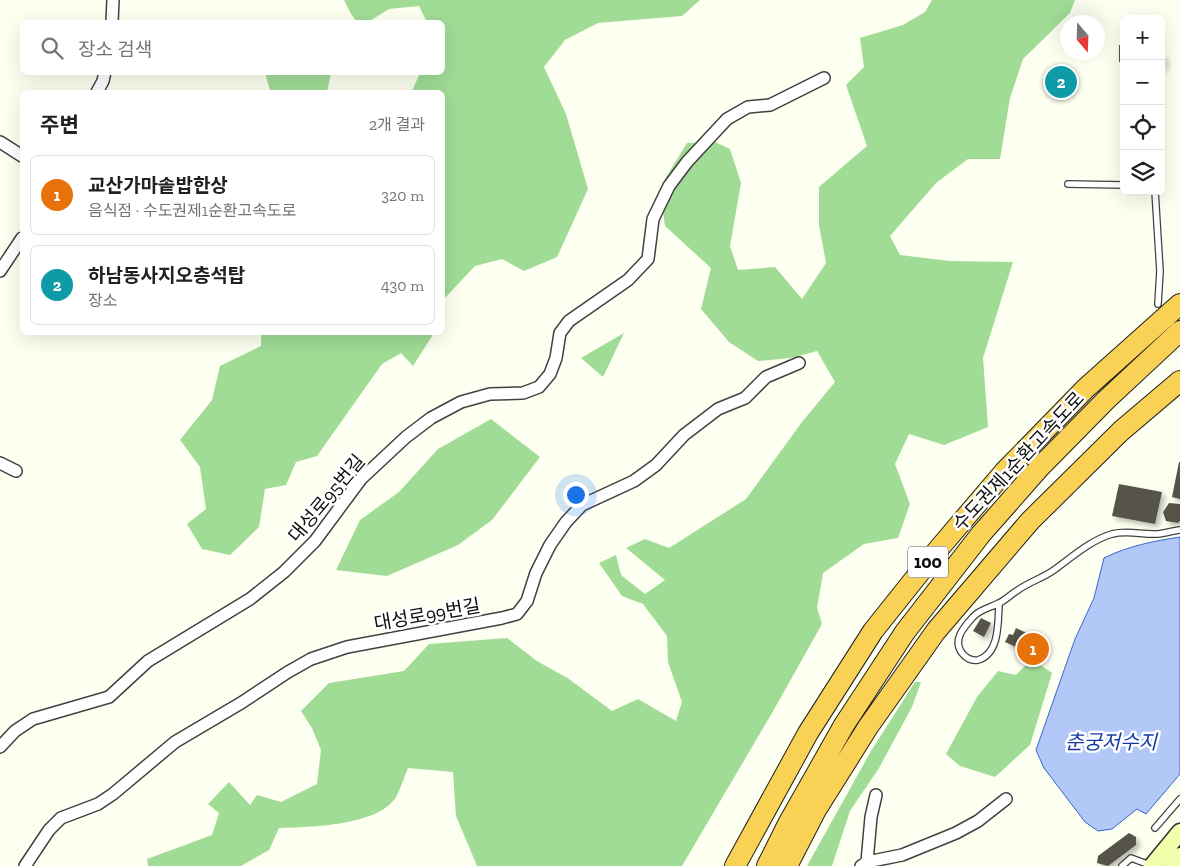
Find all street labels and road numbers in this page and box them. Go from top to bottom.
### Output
street label: 수도권제1순환고속도로 [948,387,1089,536]
street label: 대성로95번길 [283,450,370,547]
road number: 100 [908,546,948,578]
street label: 대성로99번길 [372,594,482,635]

